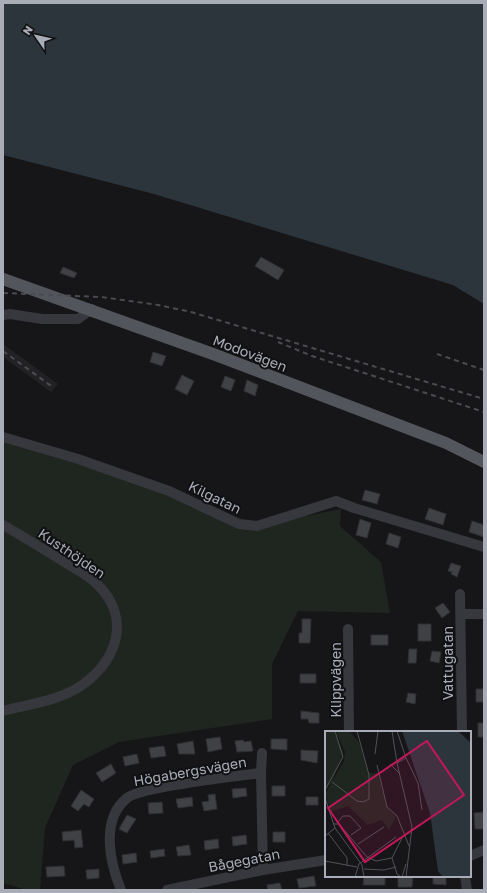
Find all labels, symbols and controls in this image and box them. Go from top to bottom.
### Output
north arrow [16,16,56,56]
text: N [20,23,35,37]
street label: Modovägen [211,331,289,375]
street label: Kilgatan [186,477,244,517]
street label: Kusthöjden [35,524,109,582]
street label: Vattugatan [439,626,456,700]
street label: Klippvägen [327,642,344,718]
inset map [325,731,471,877]
street label: Högabergsvägen [132,753,248,789]
street label: Bågegatan [207,845,281,875]

